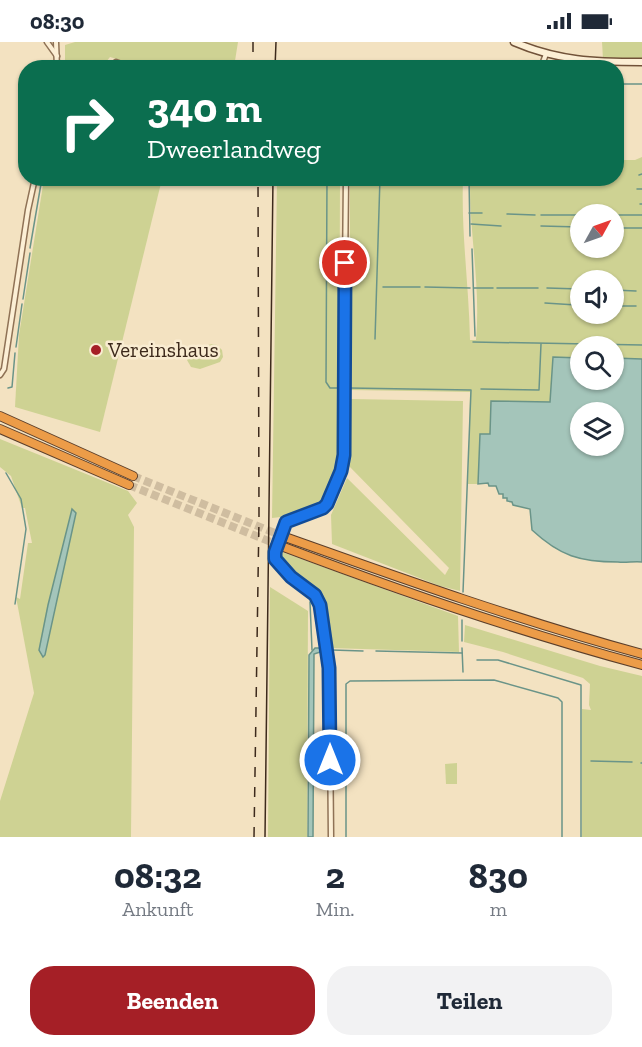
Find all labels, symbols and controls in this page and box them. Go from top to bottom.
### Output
text: 08:30 [30,8,84,35]
text: 340 m [147,82,262,133]
icon: right [48,84,126,162]
text: Dweerlandweg [147,133,321,165]
north arrow [570,204,624,258]
map controls [570,204,624,456]
pin [319,237,370,288]
icon: arrive [328,246,361,279]
button: sound [570,270,624,324]
button: search [570,336,624,390]
place label: Vereinshaus [107,337,219,362]
marker: Vereinshaus [89,343,103,357]
button: layers [570,402,624,456]
position arrow [298,728,362,792]
text: 08:32 [114,854,202,897]
text: 2 [325,854,345,897]
text: 830 [469,854,528,897]
text: Ankunft [122,897,193,921]
text: Min. [316,897,355,921]
text: m [490,897,507,921]
button: Beenden [30,966,315,1035]
button: Teilen [327,966,612,1035]

